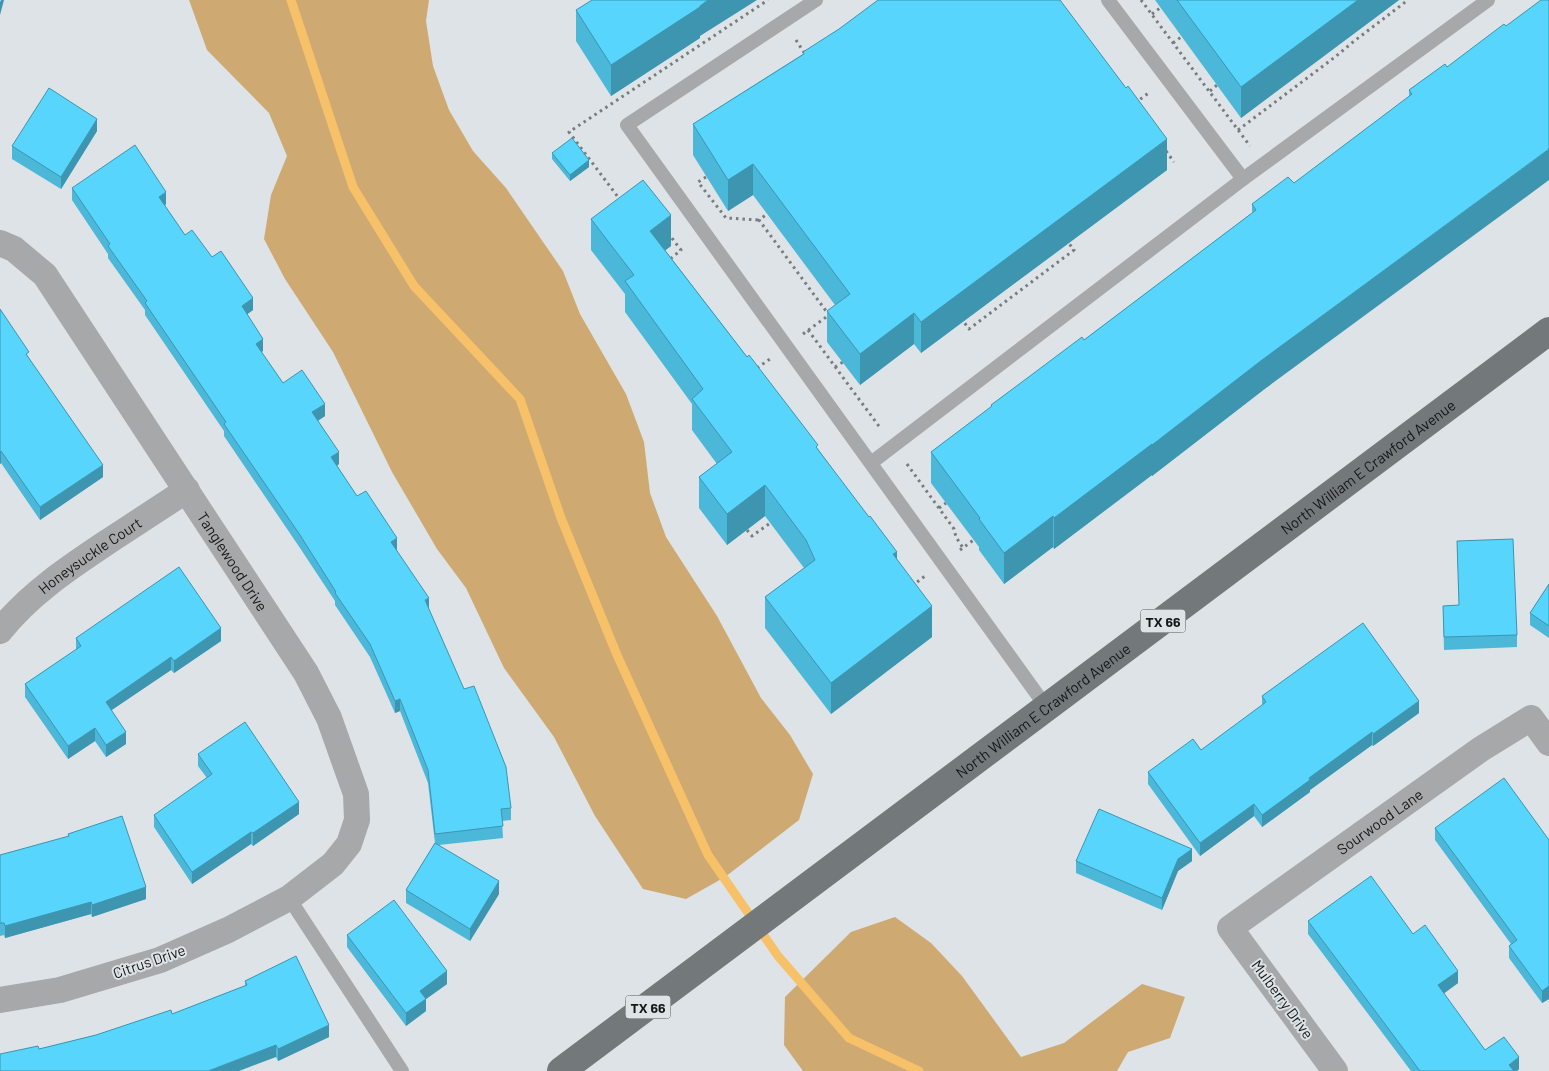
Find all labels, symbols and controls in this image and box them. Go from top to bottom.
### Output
street label: North William E Crawford Avenue [1277,395,1459,538]
street label: Tanglewood Drive [194,508,272,614]
street label: Honeysuckle Court [34,513,145,597]
road number: TX 66 [1140,610,1186,632]
street label: North William E Crawford Avenue [952,639,1134,781]
street label: Sourwood Lane [1333,785,1426,858]
street label: Citrus Drive [110,940,188,982]
street label: Mulberry Drive [1248,956,1318,1042]
road number: TX 66 [626,996,670,1019]

